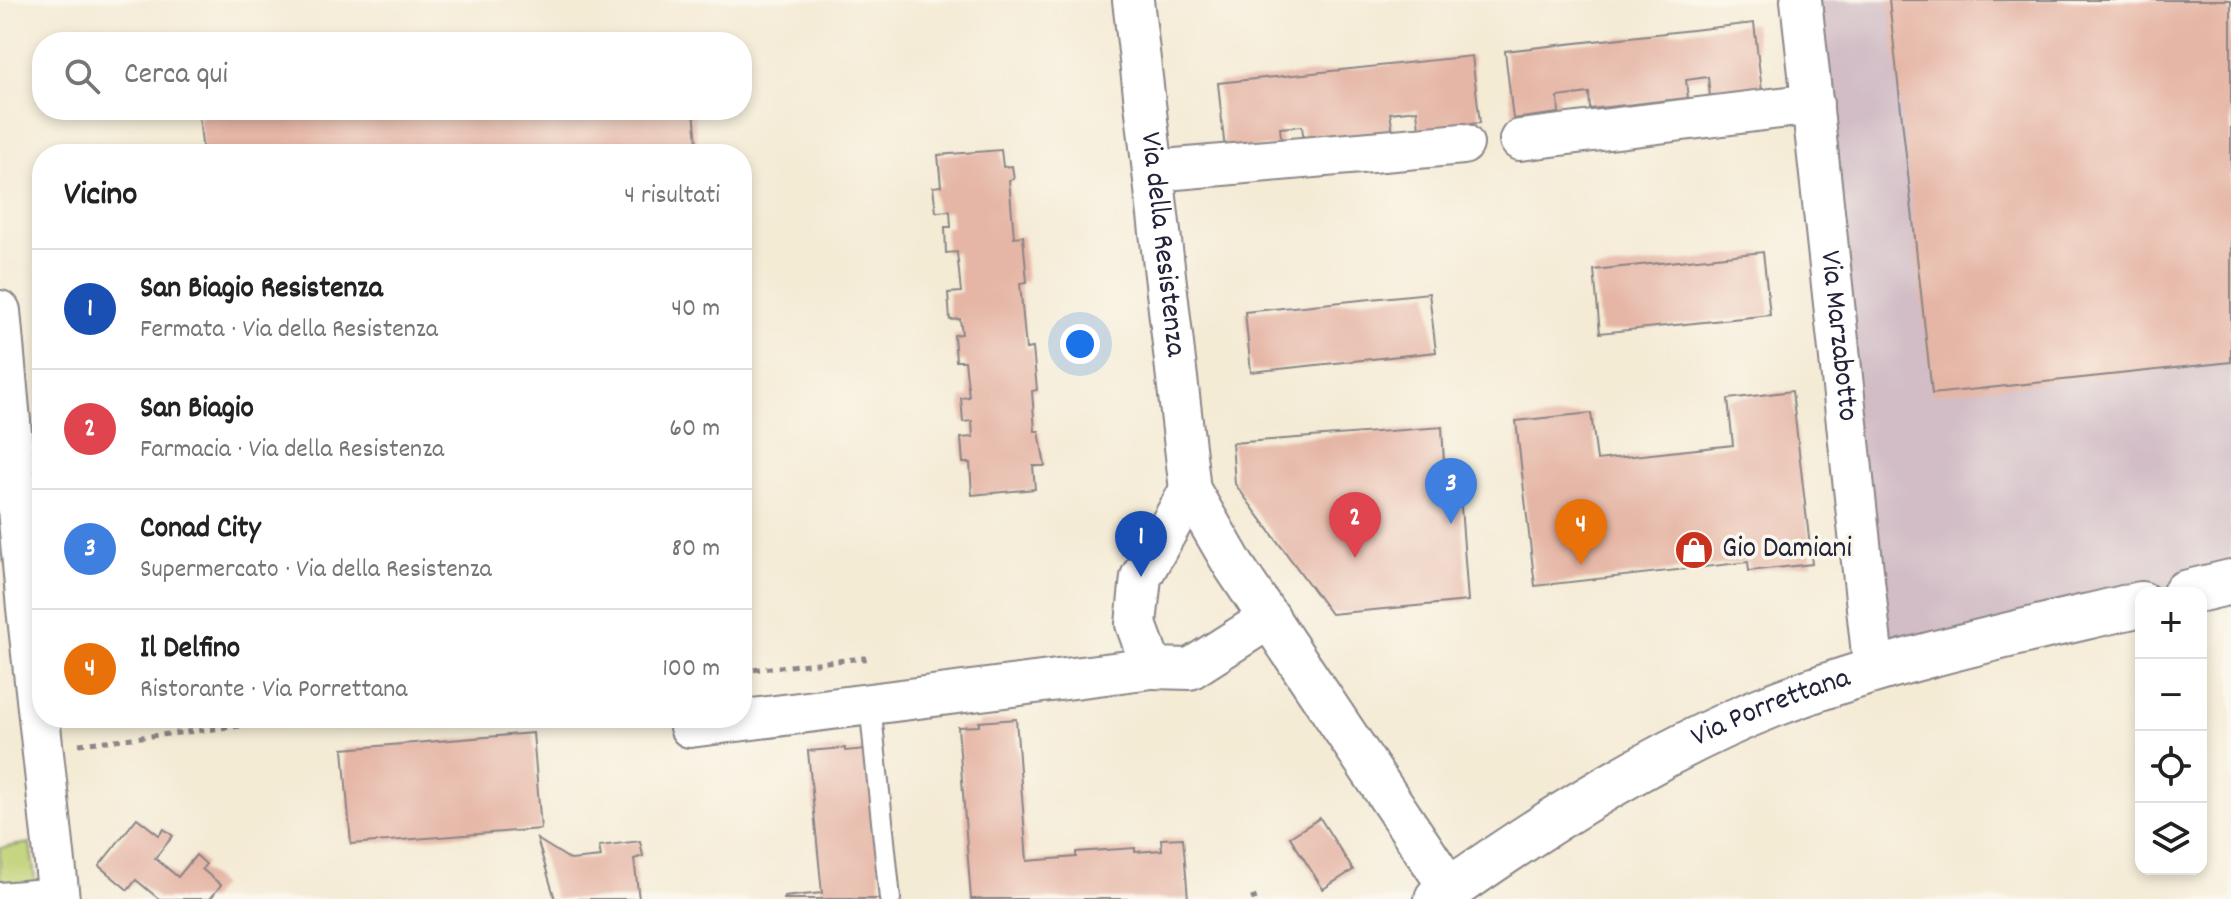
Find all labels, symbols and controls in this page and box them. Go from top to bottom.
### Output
search box [32,32,752,120]
icon: search [60,54,104,98]
text: Cerca qui [124,55,228,98]
street label: Via della Resistenza [1127,130,1196,360]
text: Vicino [64,172,137,221]
text: 4 risultati [624,178,720,215]
street label: Via Marzabotto [1807,249,1868,423]
text: San Biagio Resistenza [140,269,383,312]
text: 1 [87,291,93,328]
text: 40 m [671,291,720,328]
text: Fermata · Via della Resistenza [140,312,438,349]
your location [1060,324,1100,364]
text: San Biagio [140,389,254,432]
text: 2 [84,411,96,448]
text: 60 m [669,411,720,448]
text: Farmacia · Via della Resistenza [140,432,444,469]
pin: 3 [1425,458,1477,524]
pin: 2 [1329,492,1381,558]
pin: 4 [1555,499,1607,565]
text: Conad City [140,509,261,552]
pin: 1 [1115,511,1167,577]
shop icon: Gio Damiani [1673,529,1715,571]
place label: Gio Damiani [1722,529,1852,572]
text: 3 [84,531,96,568]
text: 80 m [672,531,720,568]
text: Supermercato · Via della Resistenza [140,552,492,589]
map controls [2135,587,2207,875]
button: + [2135,587,2207,659]
text: Il Delfino [140,629,240,672]
text: 4 [85,651,95,688]
text: 100 m [662,651,720,688]
street label: Via Porrettana [1685,657,1857,760]
button: − [2135,659,2207,731]
text: Ristorante · Via Porrettana [140,672,407,709]
button: locate [2135,731,2207,803]
button: layers [2135,803,2207,875]

